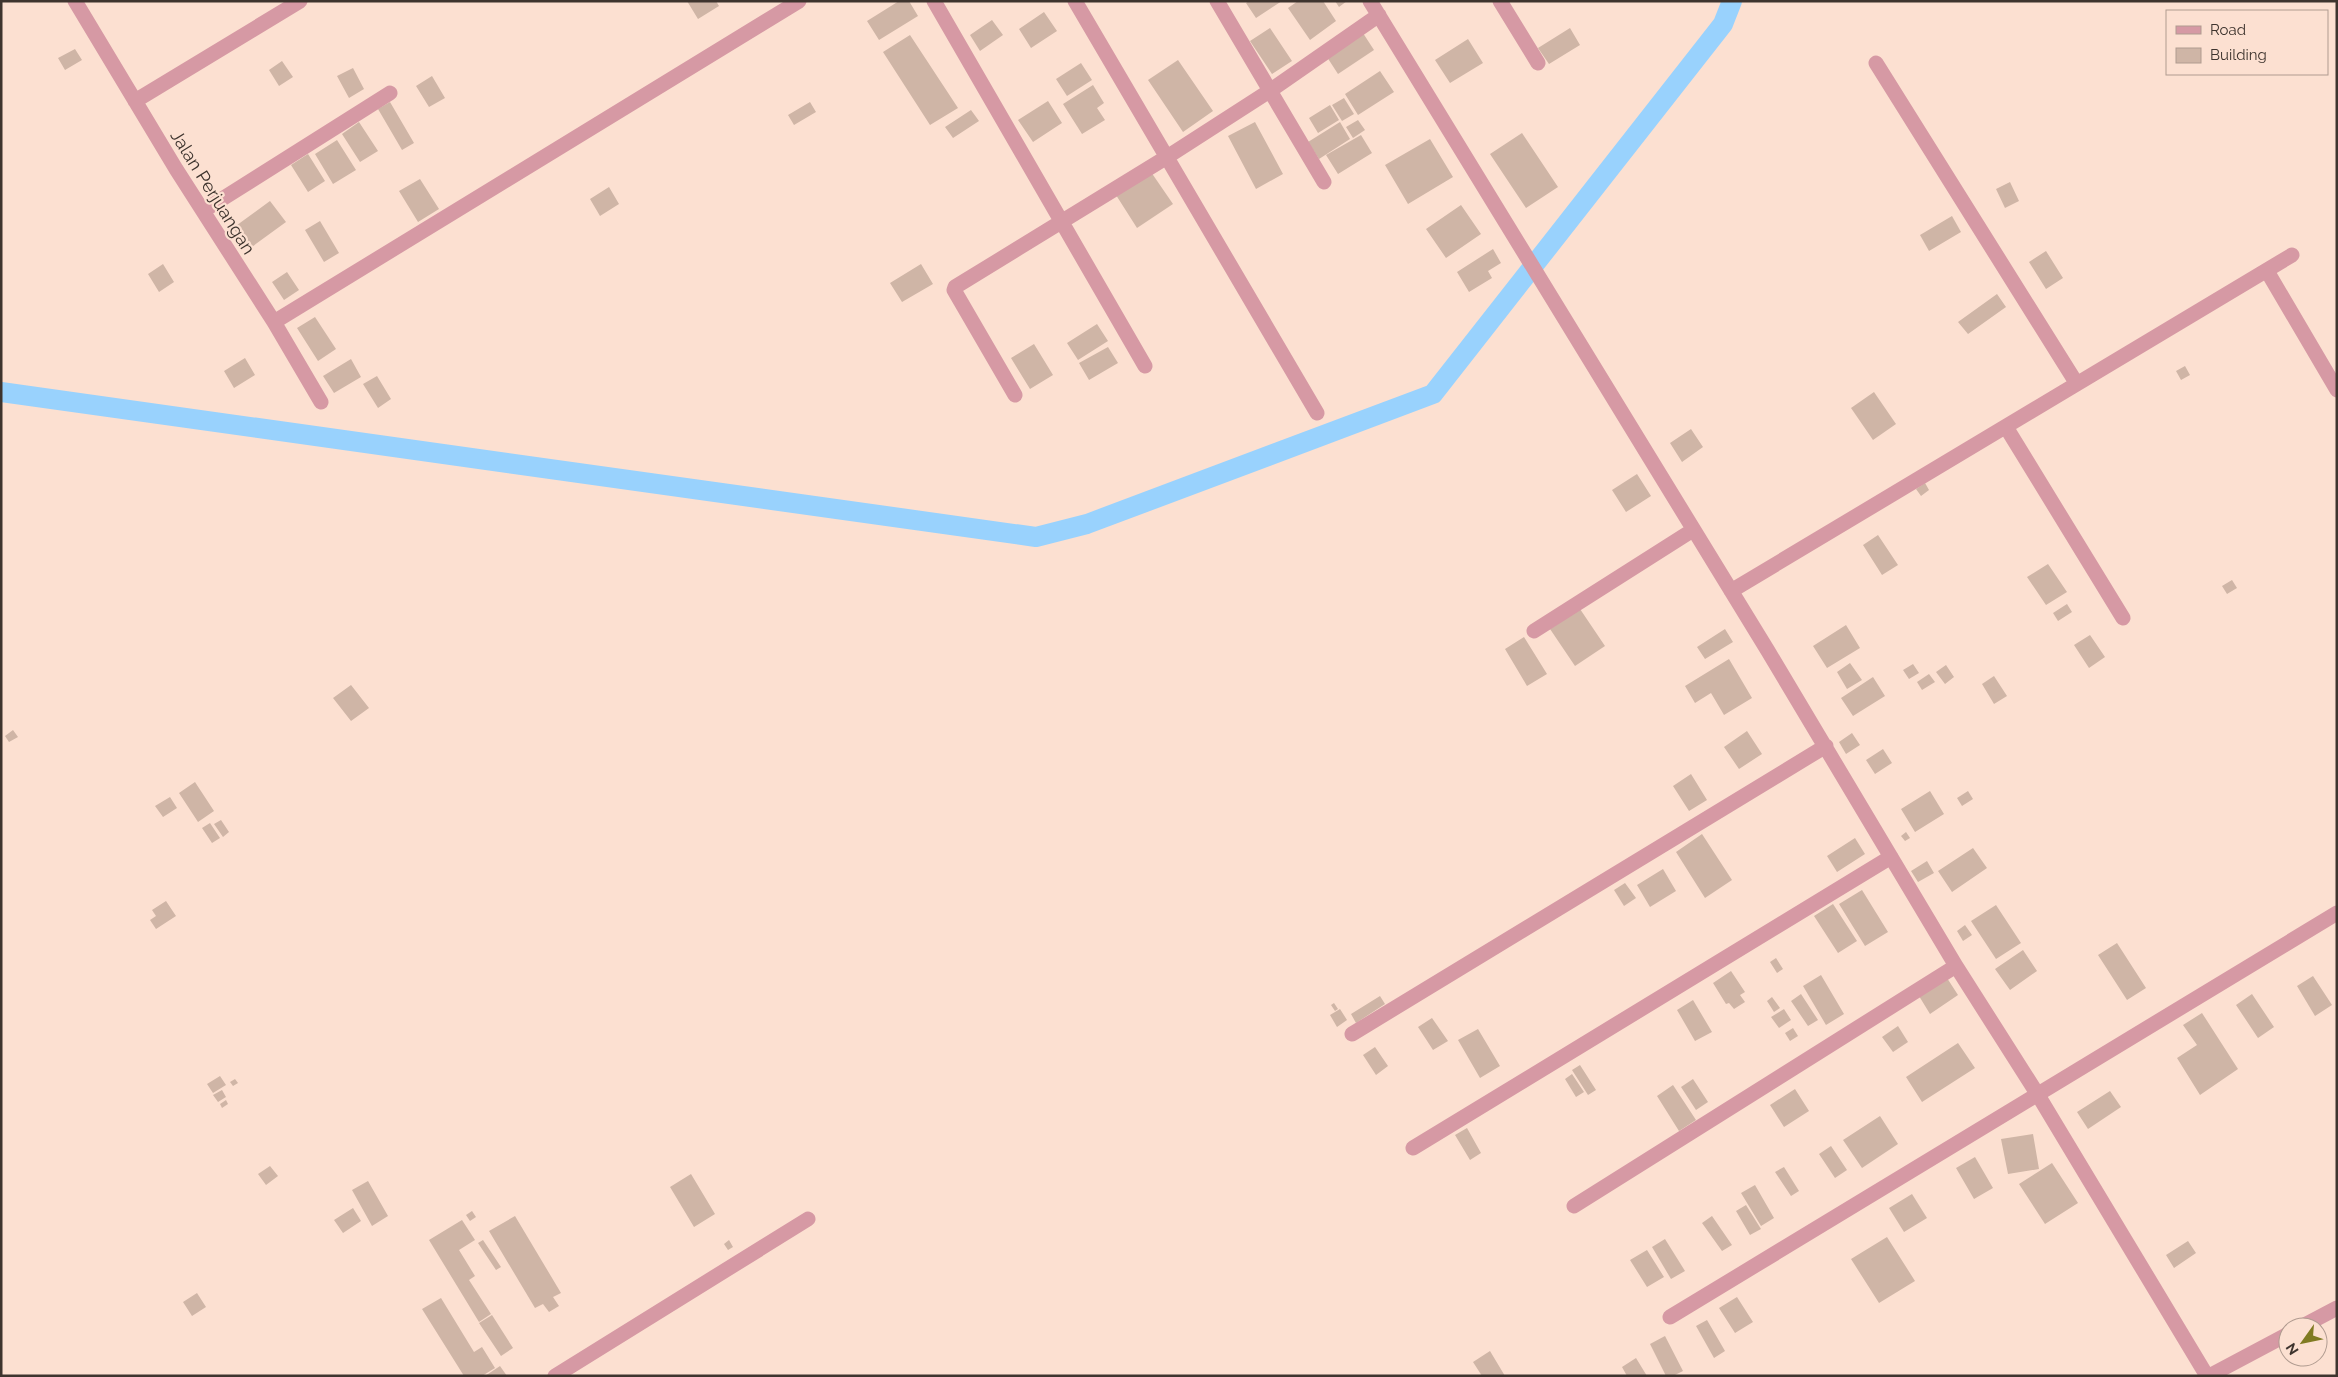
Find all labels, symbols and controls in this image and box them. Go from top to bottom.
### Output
legend [2166,10,2328,75]
text: Road [2210,21,2246,39]
text: Building [2210,46,2267,64]
street label: Jalan Perjuangan [166,126,260,258]
north arrow [2278,1317,2328,1367]
text: N [2282,1340,2302,1358]

